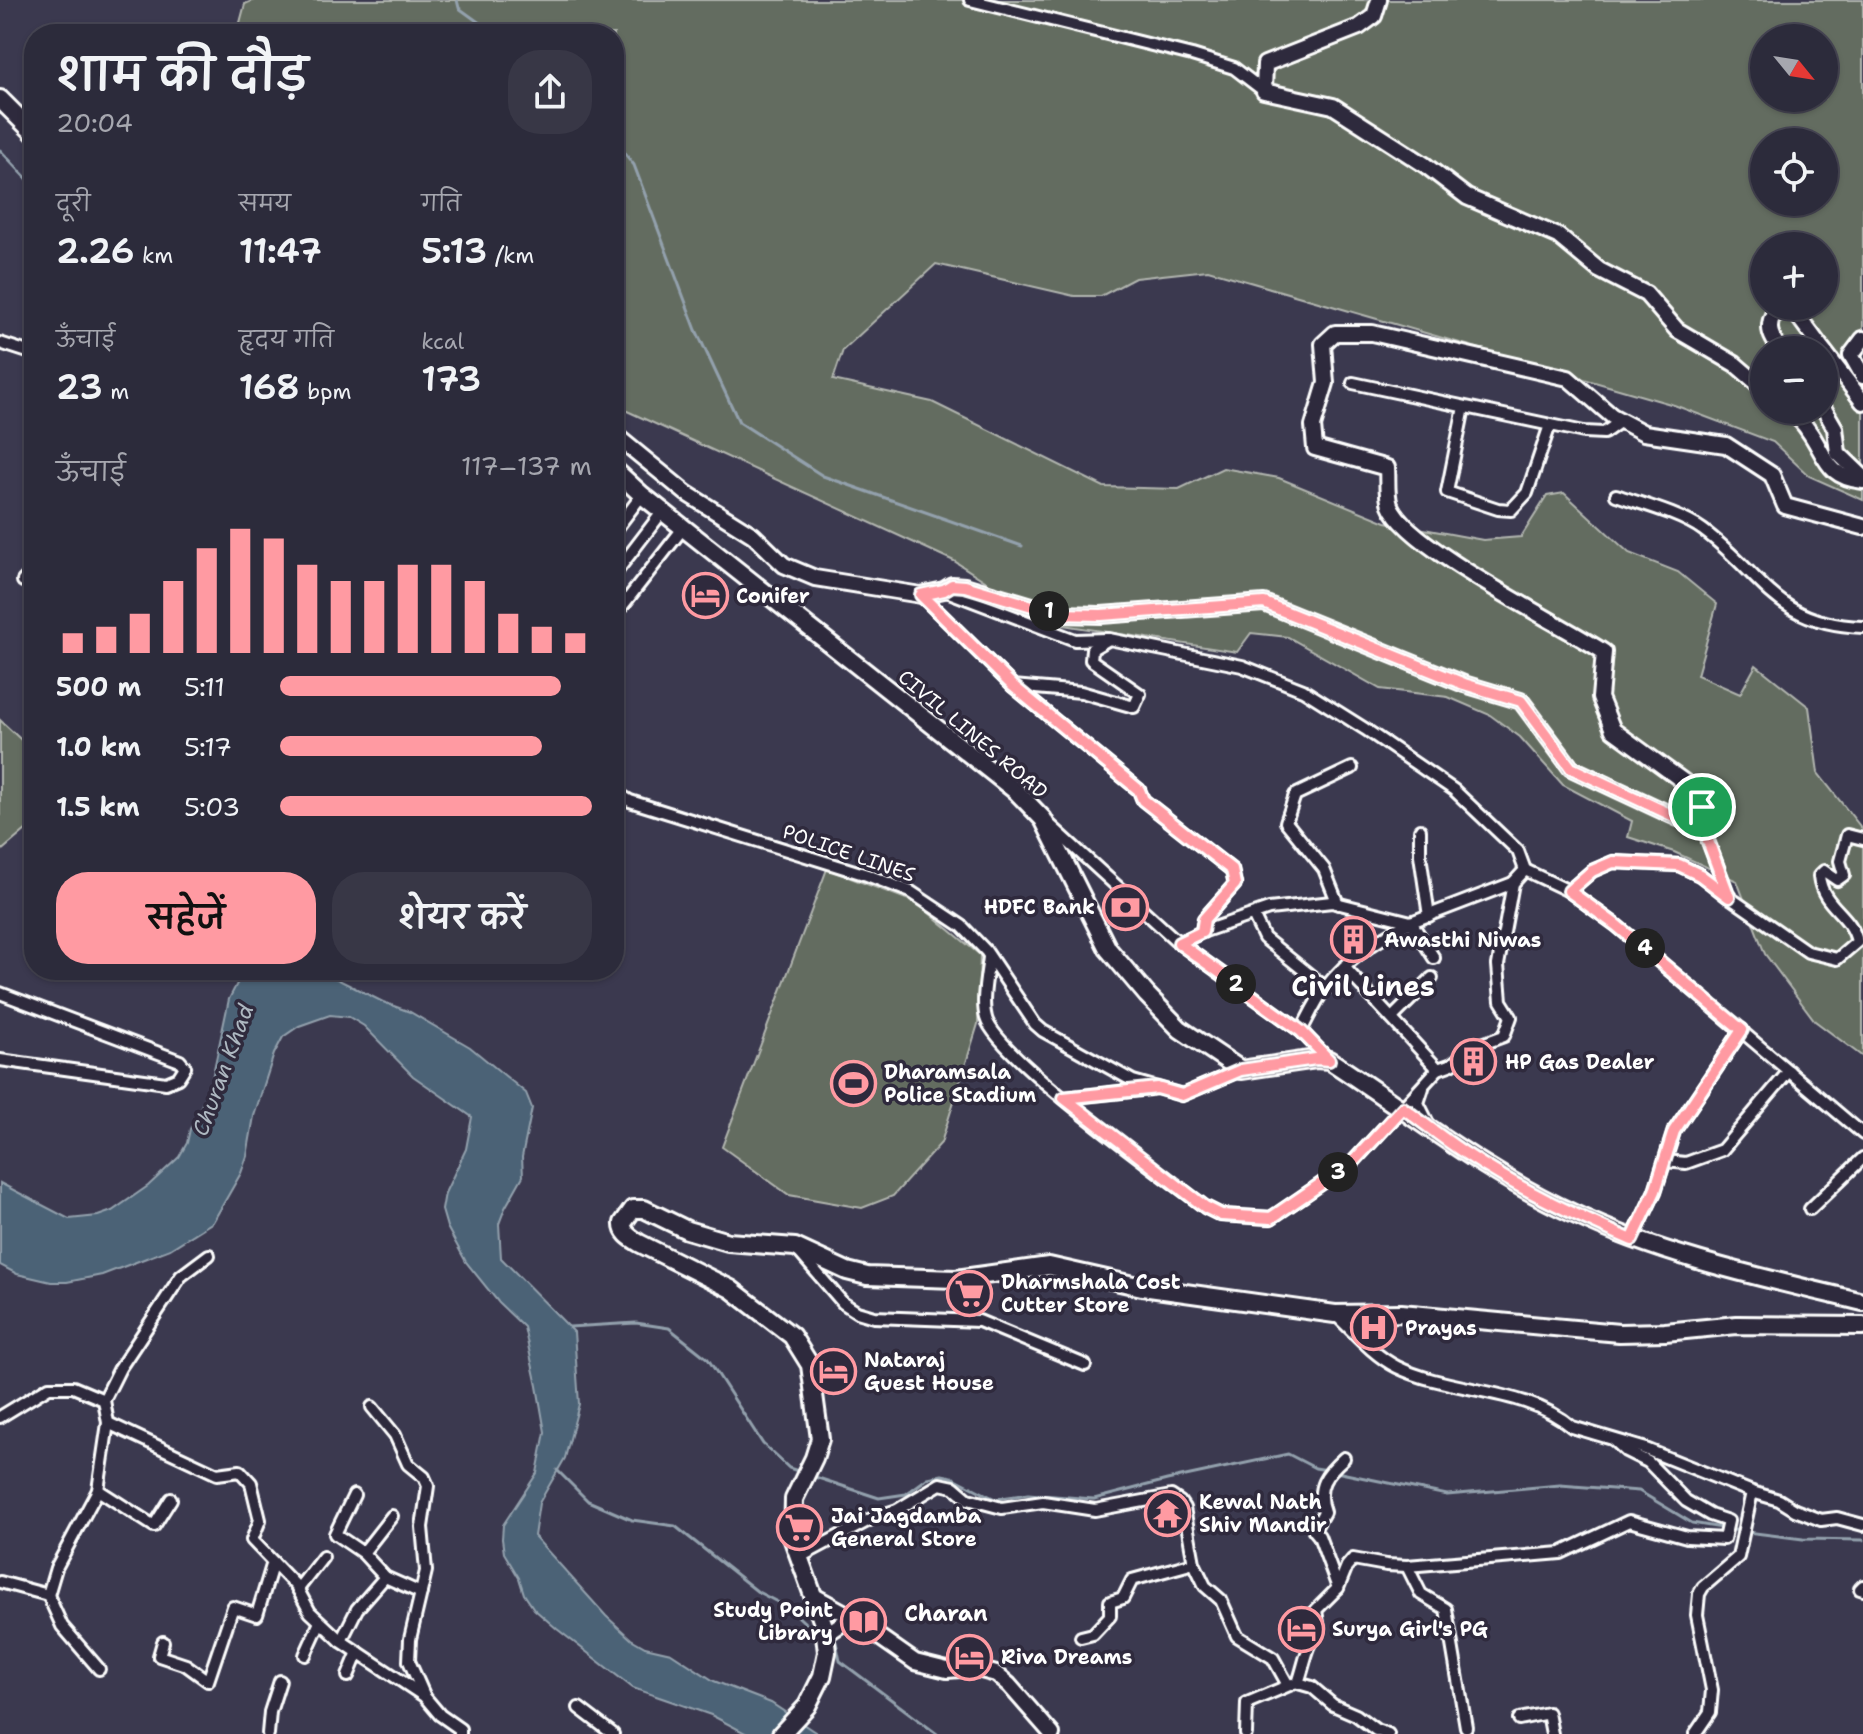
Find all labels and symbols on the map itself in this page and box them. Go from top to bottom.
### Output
north arrow [1750,24,1838,112]
hotel icon: Conifer [681,572,729,620]
place label: Conifer [736,583,810,609]
pin: 1 [1029,591,1069,631]
street label: CIVIL LINES ROAD [893,664,1053,804]
pin [1668,773,1736,841]
street label: POLICE LINES [779,818,919,888]
bank icon: HDFC Bank [1102,883,1150,931]
place label: HDFC Bank [984,894,1095,920]
building icon: Awasthi Niwas [1329,916,1377,964]
place label: Awasthi Niwas [1384,927,1541,953]
pin: 4 [1625,928,1665,968]
pin: 2 [1216,964,1256,1004]
district label: Civil Lines [1291,967,1435,1005]
water label: Churan Khad [186,1000,260,1140]
building icon: HP Gas Dealer [1450,1038,1498,1086]
place label: HP Gas Dealer [1505,1049,1655,1075]
sports icon: Dharamsala Police Stadium [829,1059,877,1107]
place label: Dharamsala Police Stadium [884,1059,1036,1108]
pin: 3 [1318,1152,1358,1192]
place label: Dharmshala Cost Cutter Store [1001,1269,1181,1318]
supermarket icon: Dharmshala Cost Cutter Store [946,1270,994,1318]
hospital icon: Prayas [1350,1304,1398,1352]
place label: Prayas [1405,1315,1477,1341]
hotel icon: Nataraj Guest House [809,1347,857,1395]
place label: Nataraj Guest House [864,1347,994,1396]
temple icon: Kewal Nath Shiv Mandir [1144,1489,1192,1537]
place label: Kewal Nath Shiv Mandir [1199,1489,1327,1538]
place label: Jai Jagdamba General Store [831,1503,982,1552]
supermarket icon: Jai Jagdamba General Store [776,1504,824,1552]
place label: Study Point Library [713,1597,833,1646]
library icon: Study Point Library [840,1598,888,1646]
district label: Charan [904,1599,988,1628]
hotel icon: Surya Girl's PG [1277,1605,1325,1653]
place label: Surya Girl's PG [1332,1616,1488,1642]
hotel icon: Riva Dreams [946,1633,994,1681]
place label: Riva Dreams [1001,1644,1132,1670]

